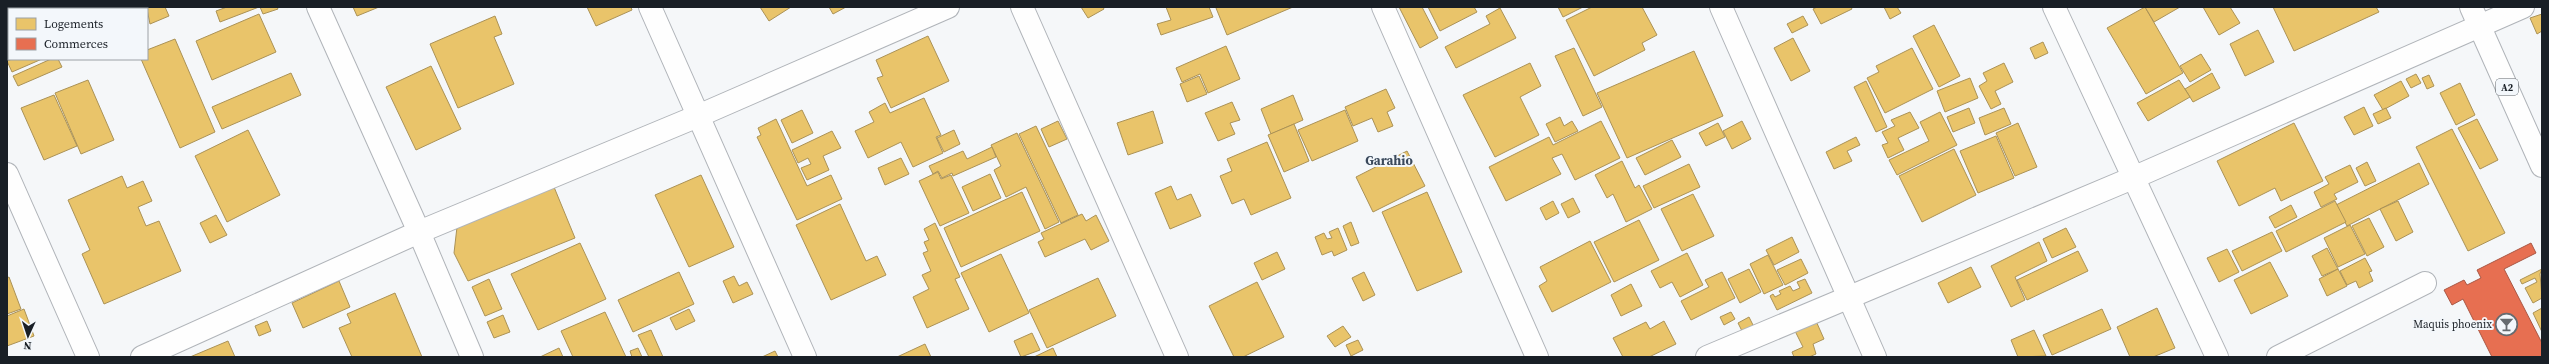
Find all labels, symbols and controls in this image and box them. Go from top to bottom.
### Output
legend [8,8,148,60]
text: Logements [44,16,103,32]
text: Commerces [44,36,108,52]
road number: A2 [2496,79,2518,95]
district label: Garahio [1365,152,1413,169]
bar icon: Maquis phoenix [2494,311,2520,337]
north arrow [8,316,48,356]
place label: Maquis phoenix [2413,317,2492,332]
text: N [23,338,32,353]

